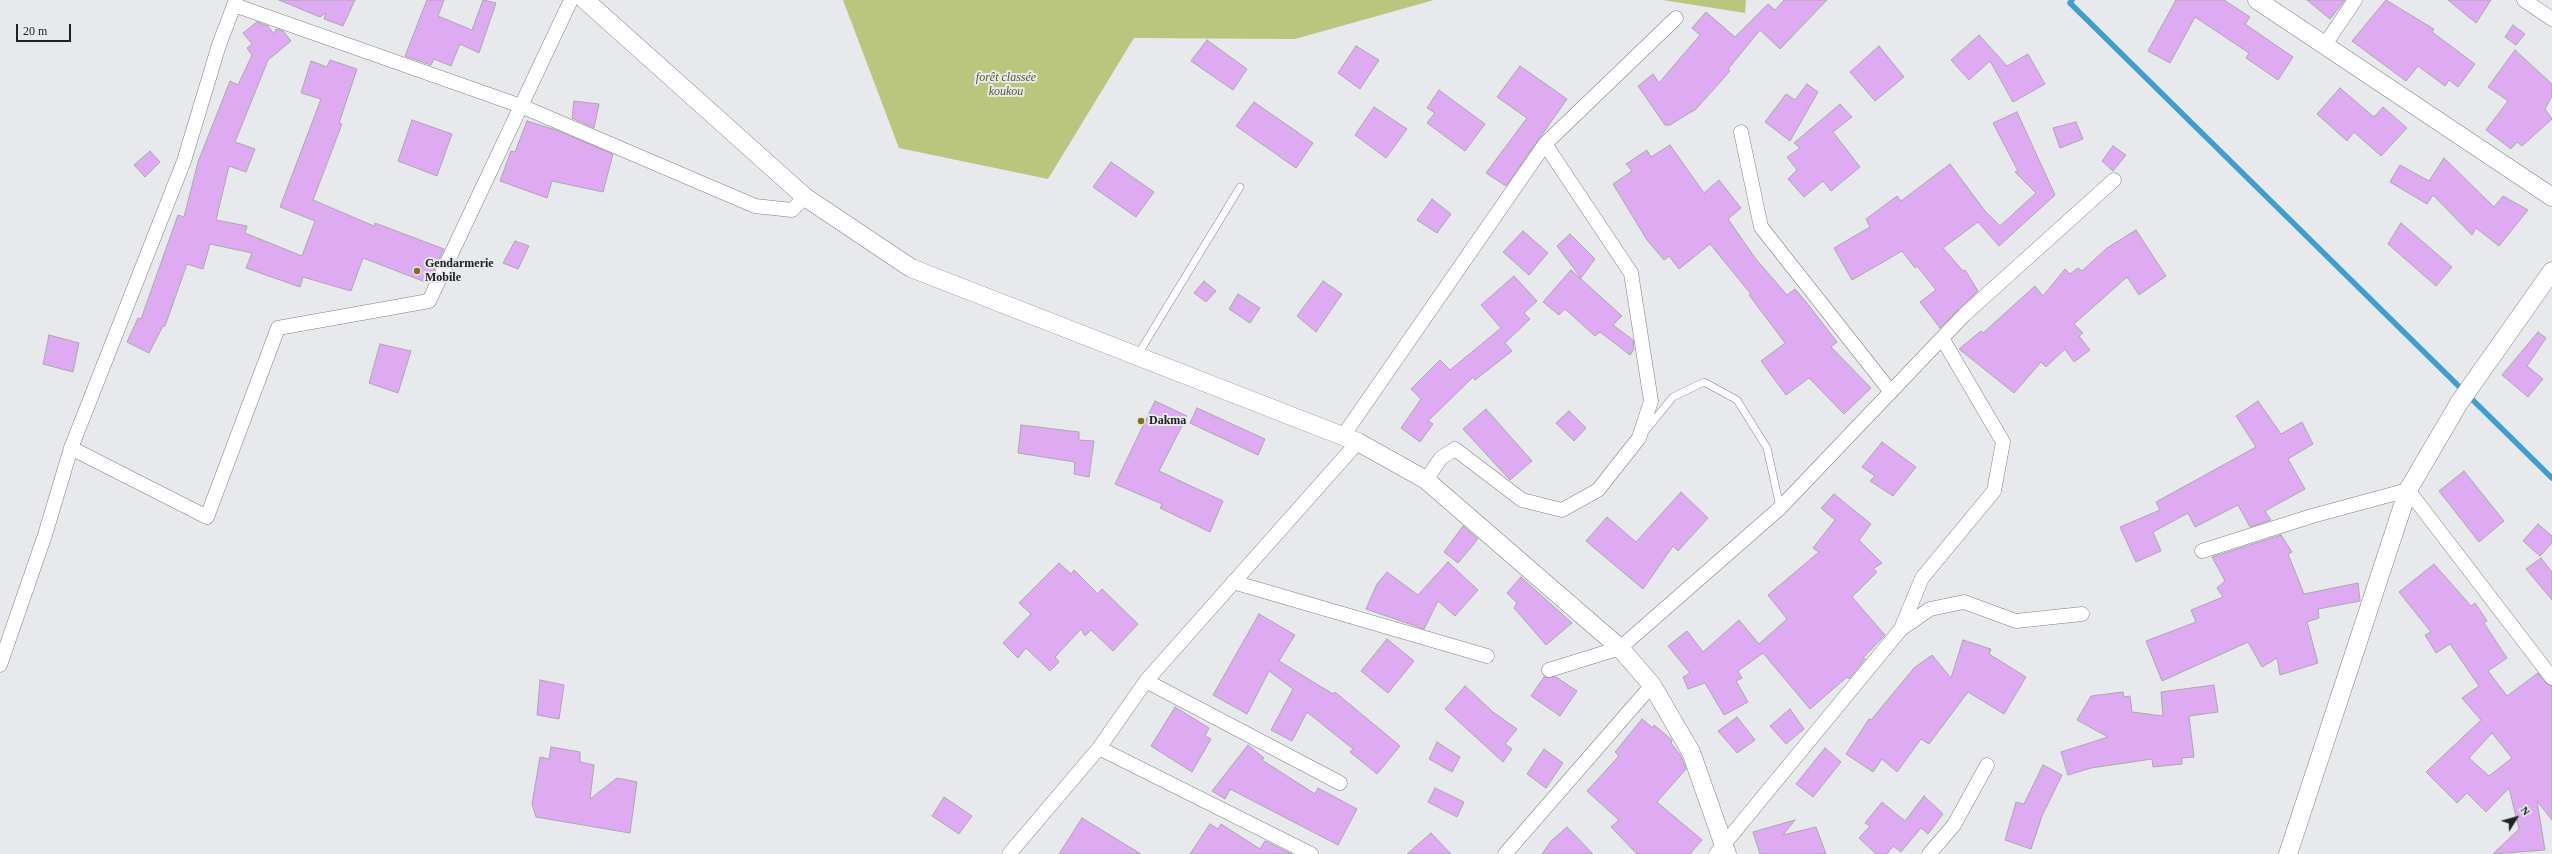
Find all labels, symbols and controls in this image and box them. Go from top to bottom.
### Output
scale bar [18,16,73,42]
text: 20 m [23,24,47,38]
park label: forêt classée koukou [976,71,1036,99]
place label: Gendarmerie Mobile [425,257,494,285]
marker: Gendarmerie Mobile [412,266,422,276]
place label: Dakma [1149,414,1186,428]
marker: Dakma [1136,416,1146,426]
north arrow [2496,798,2536,838]
text: N [2518,804,2533,818]

